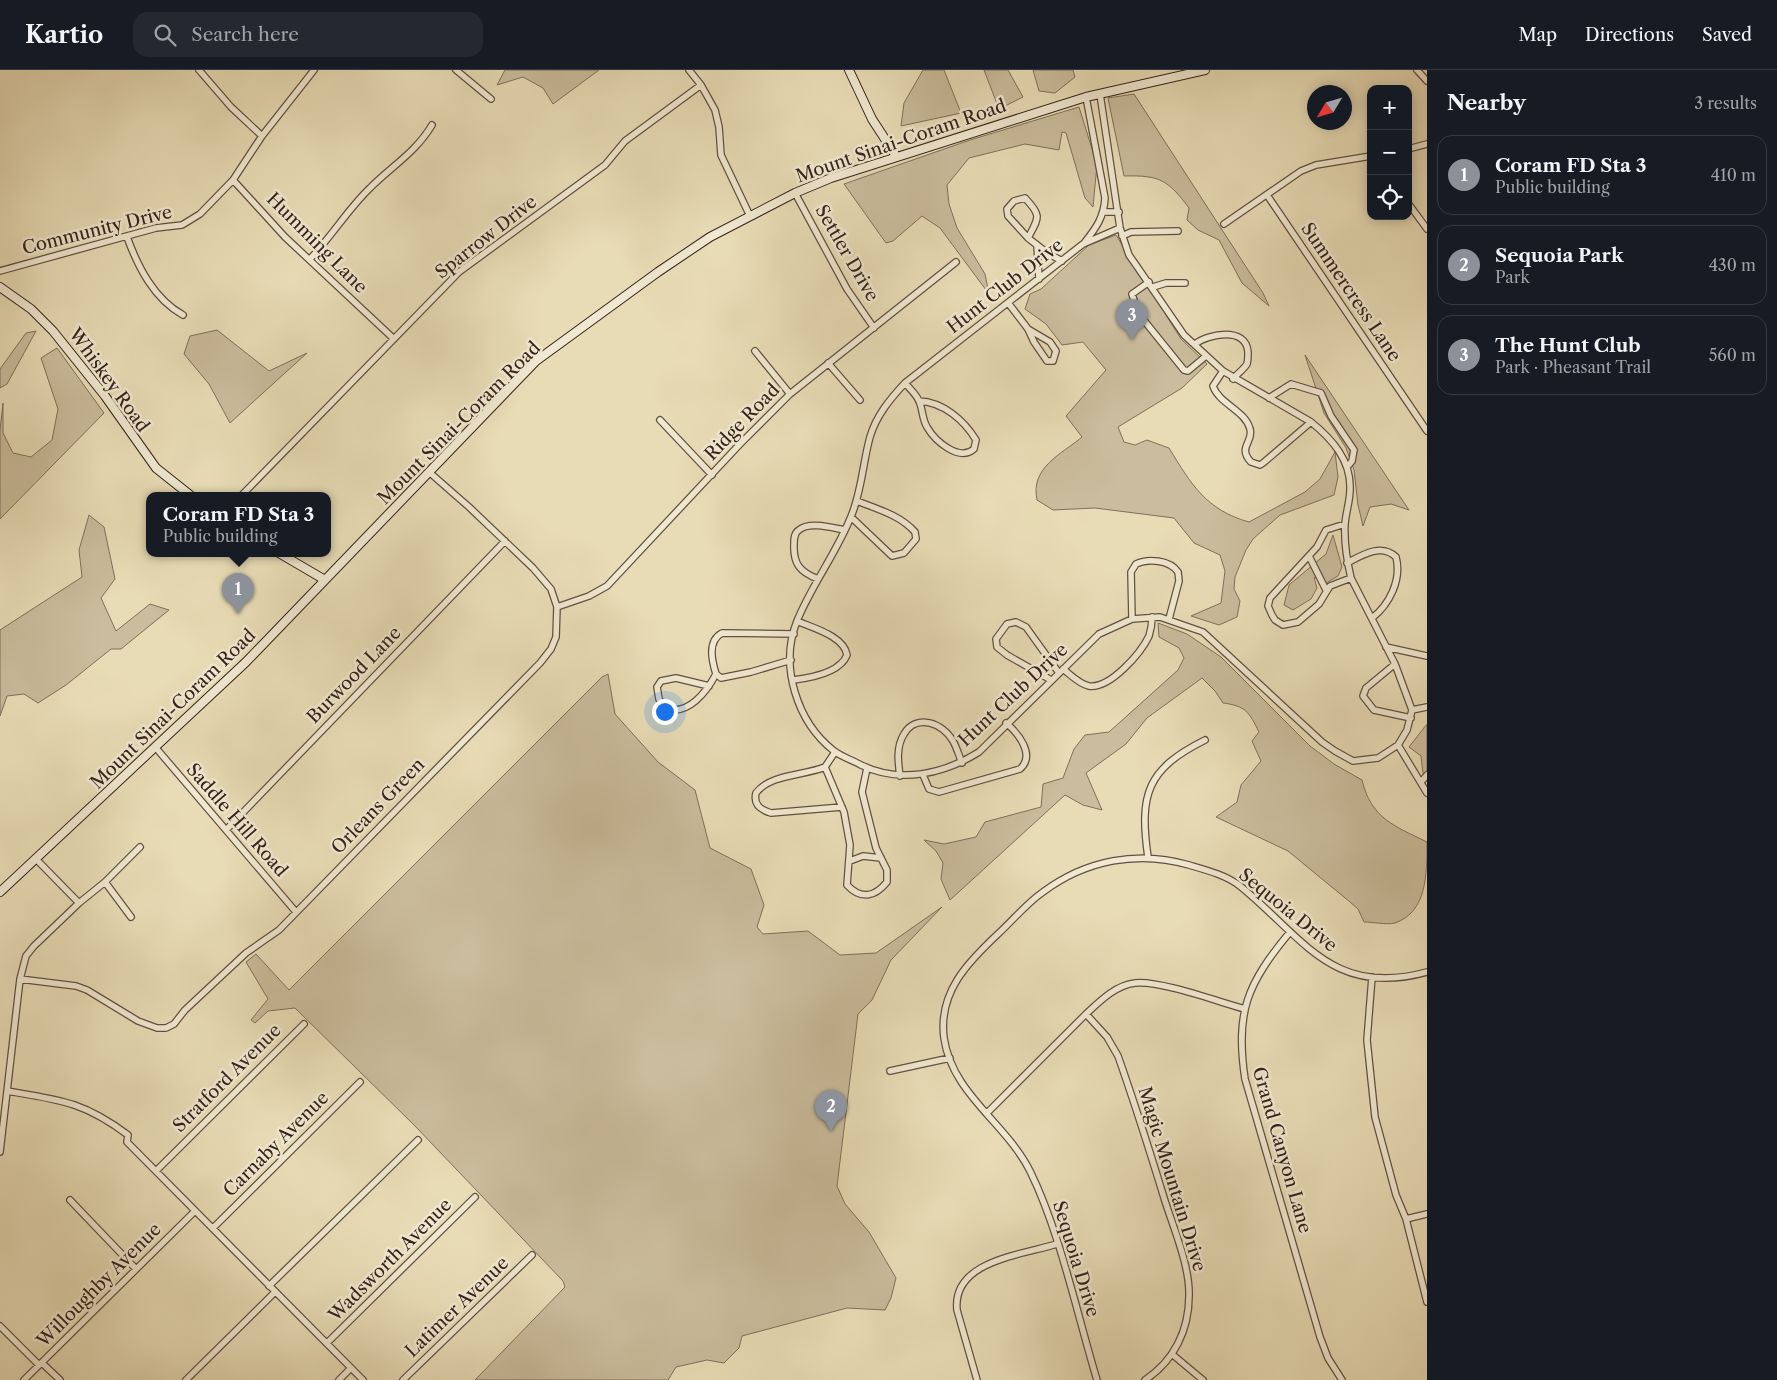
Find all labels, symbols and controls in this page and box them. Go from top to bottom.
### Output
search box [133,12,483,57]
text: Kartio [25,20,103,49]
icon: search [151,21,179,49]
text: Search here [191,23,299,46]
text: Map [1518,24,1557,46]
text: Directions [1585,24,1674,46]
text: Saved [1702,24,1752,46]
north arrow [1307,85,1352,130]
map controls [1367,85,1412,220]
button: + [1367,85,1412,130]
text: Nearby [1447,90,1526,115]
text: 3 results [1694,93,1757,113]
street label: Mount Sinai-Coram Road [793,95,1009,187]
button: − [1367,130,1412,175]
text: Coram FD Sta 3 [1495,154,1646,177]
text: 1 [1460,165,1468,185]
text: 410 m [1711,165,1756,185]
button: locate [1367,175,1412,220]
text: Public building [1495,177,1610,197]
street label: Humming Lane [262,188,372,298]
street label: Sparrow Drive [431,191,541,283]
street label: Community Drive [20,201,174,259]
street label: Settler Drive [811,201,883,305]
street label: Summercress Lane [1296,218,1406,366]
street label: Hunt Club Drive [943,234,1067,338]
text: Sequoia Park [1495,244,1623,267]
text: 2 [1459,255,1469,275]
text: 430 m [1709,255,1756,275]
text: Park [1495,267,1530,287]
pin: 3 [1116,299,1148,340]
street label: Whiskey Road [63,323,154,436]
text: The Hunt Club [1495,334,1641,357]
street label: Mount Sinai-Coram Road [373,337,545,509]
text: 3 [1459,345,1469,365]
text: 560 m [1709,345,1756,365]
text: Park · Pheasant Trail [1495,357,1651,377]
street label: Ridge Road [700,379,784,465]
popup [146,492,331,557]
text: Coram FD Sta 3 [163,503,314,526]
text: Public building [163,526,277,546]
pin: 1 [222,573,254,614]
street label: Burwood Lane [302,622,406,728]
street label: Mount Sinai-Coram Road [86,624,260,794]
street label: Hunt Club Drive [954,639,1072,751]
your location [652,699,678,725]
street label: Orleans Green [327,754,429,858]
street label: Saddle Hill Road [182,759,292,881]
street label: Sequoia Drive [1234,864,1342,956]
street label: Stratford Avenue [168,1019,286,1137]
street label: Grand Canyon Lane [1248,1064,1316,1236]
street label: Magic Mountain Drive [1133,1084,1211,1274]
street label: Carnaby Avenue [219,1087,333,1201]
pin: 2 [815,1090,847,1131]
street label: Wadsworth Avenue [323,1194,456,1327]
street label: Sequoia Drive [1048,1198,1104,1320]
street label: Willoughby Avenue [32,1218,166,1352]
street label: Latimer Avenue [401,1252,513,1362]

